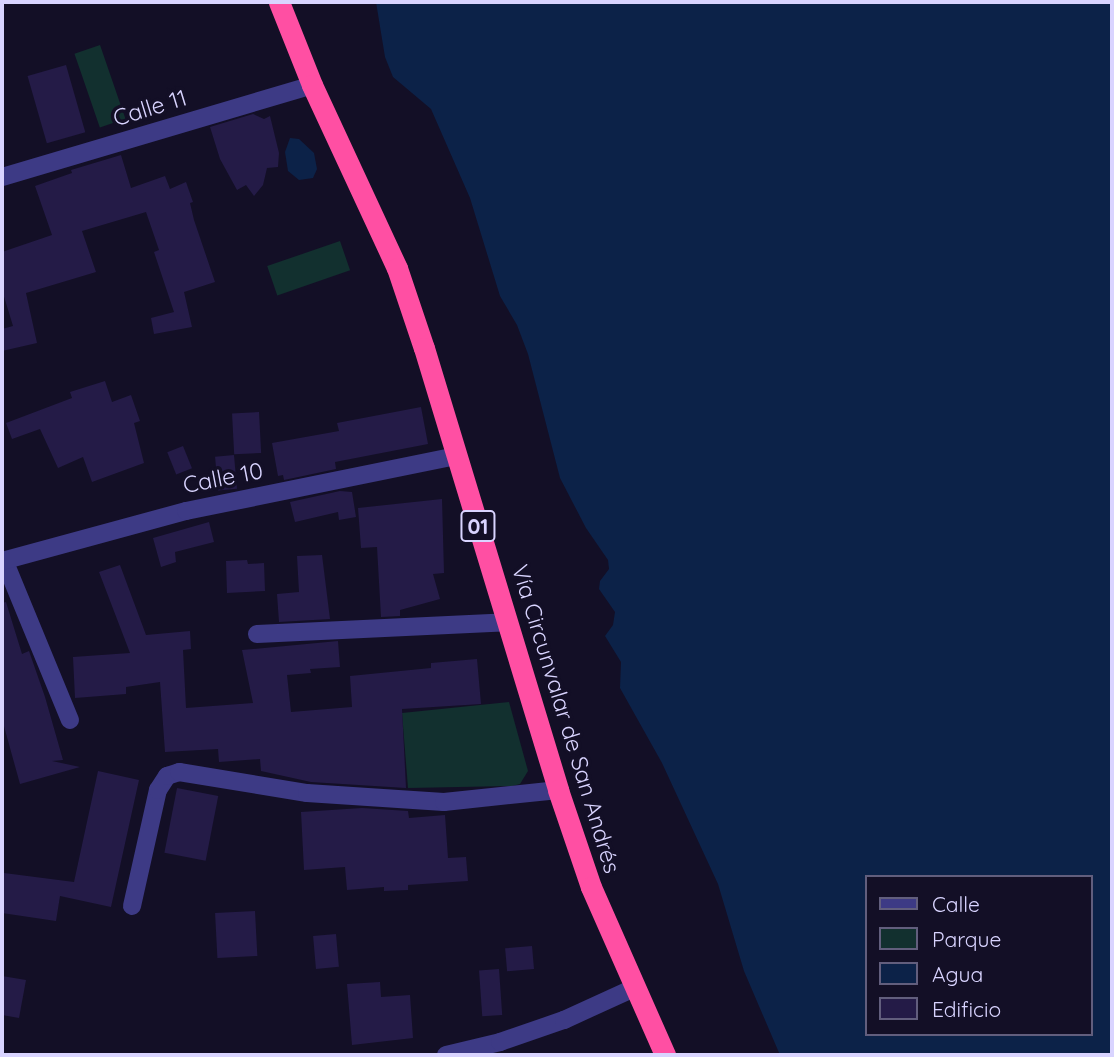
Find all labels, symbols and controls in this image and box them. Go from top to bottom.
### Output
street label: Calle 11 [110,84,190,132]
street label: Calle 10 [181,457,265,499]
road number: 01 [459,508,497,544]
street label: Vía Circunvalar de San Andrés [506,561,626,877]
legend [866,875,1093,1036]
text: Calle [932,891,980,917]
text: Parque [932,926,1001,952]
text: Agua [932,961,983,987]
text: Edificio [932,996,1001,1022]

